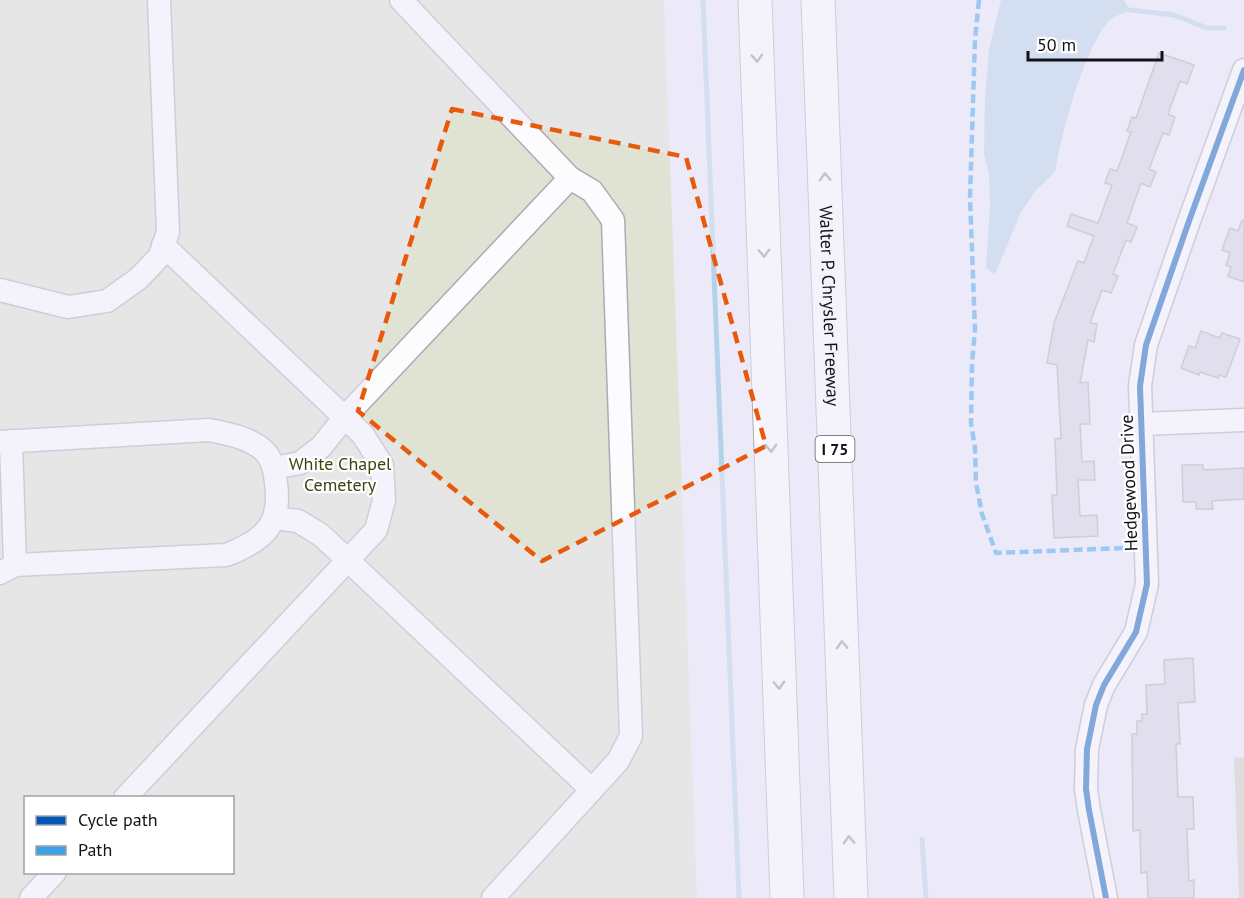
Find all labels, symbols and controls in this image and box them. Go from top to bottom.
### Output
scale bar [1028,24,1162,62]
text: 50 m [1037,33,1076,56]
one-way arrow [751,54,763,63]
one-way arrow [818,172,831,181]
street label: Walter P. Chrysler Freeway [815,205,845,407]
one-way arrow [757,249,770,258]
street label: Hedgewood Drive [1115,414,1142,552]
road number: I 75 [816,436,854,462]
one-way arrow [764,444,777,453]
park label: White Chapel Cemetery [289,452,392,496]
one-way arrow [836,640,848,649]
one-way arrow [773,681,786,690]
legend [24,796,234,874]
text: Cycle path [78,808,158,831]
one-way arrow [843,835,856,844]
text: Path [78,838,112,861]

